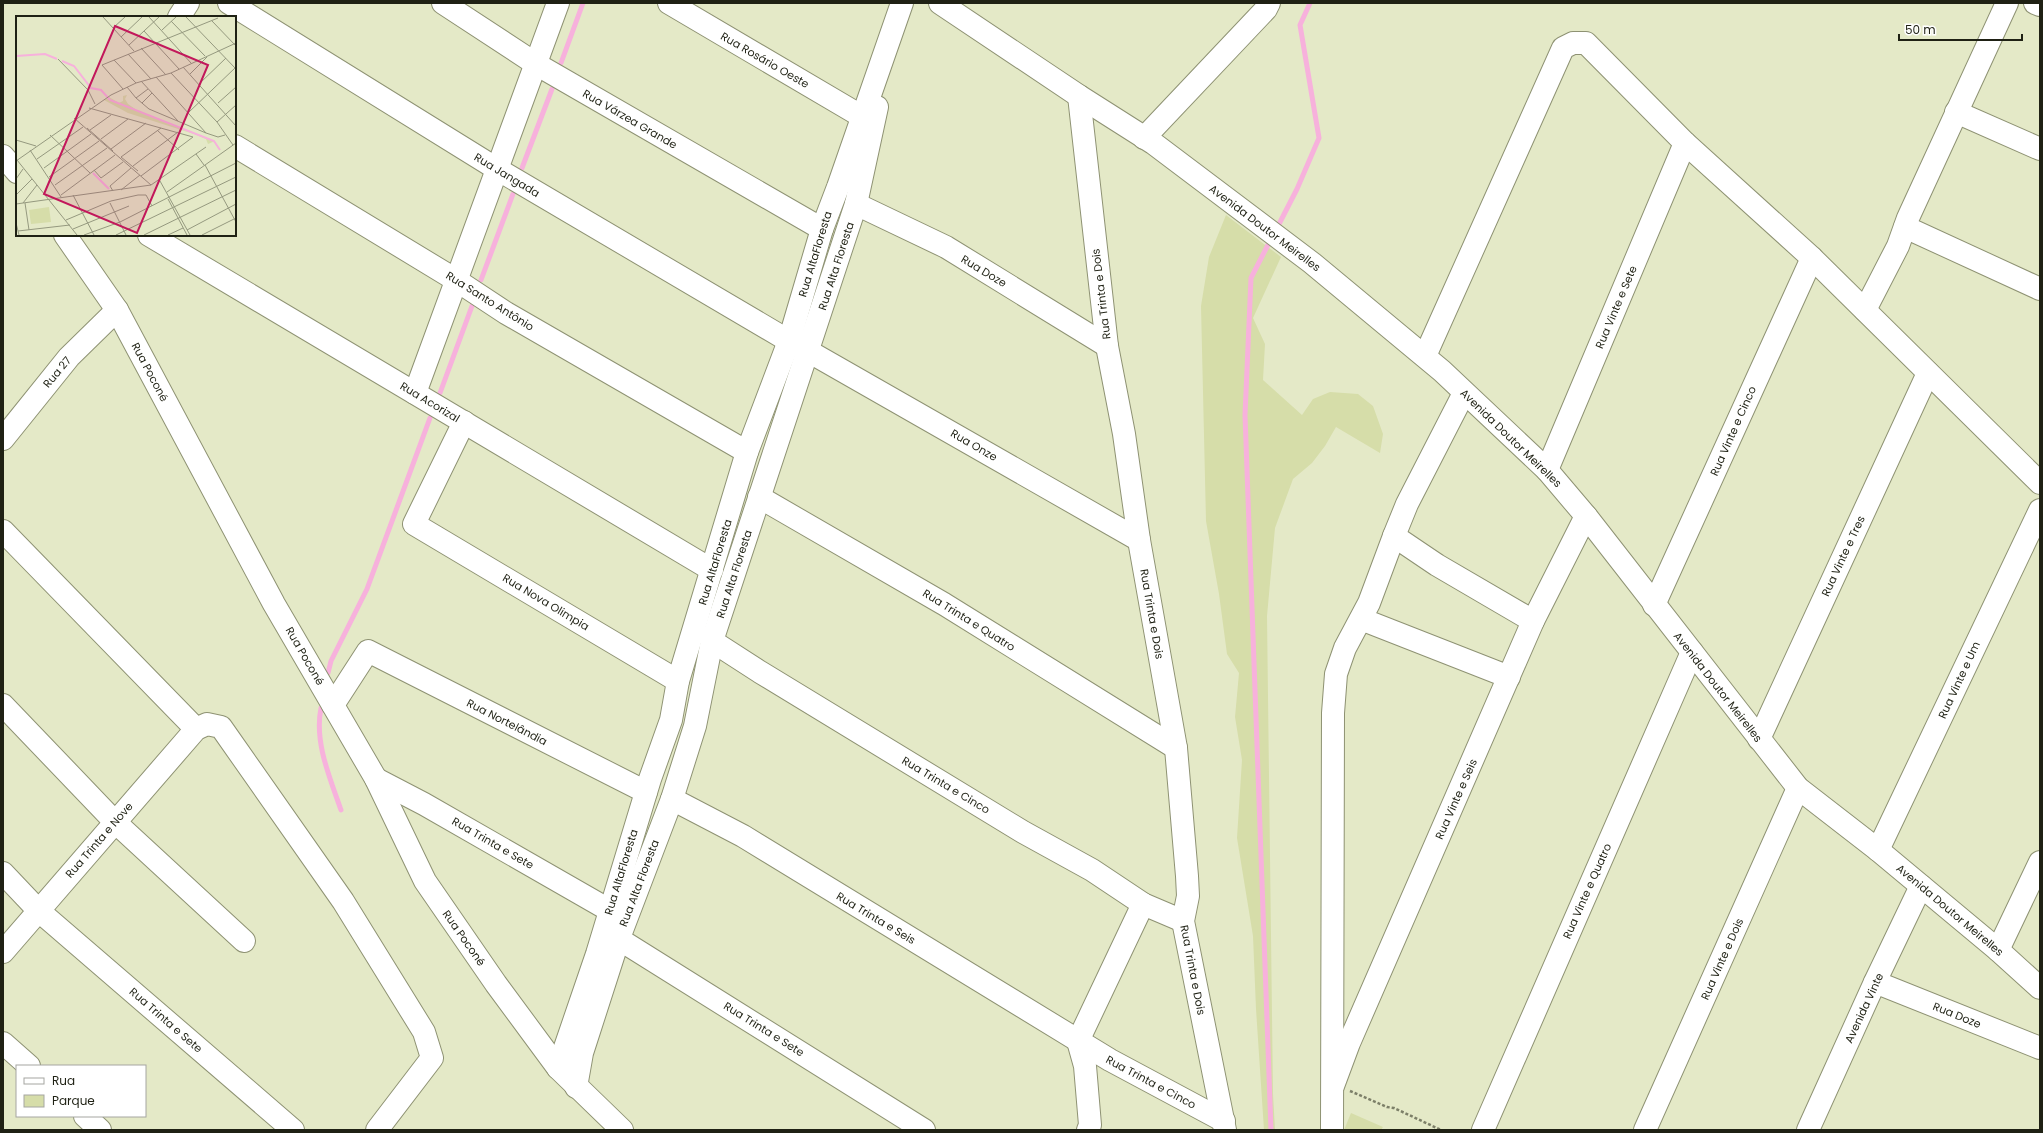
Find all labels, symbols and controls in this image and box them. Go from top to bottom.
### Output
inset map [16,16,236,236]
scale bar [1899,16,2022,42]
text: 50 m [1905,21,1936,38]
street label: Rua Rosário Oeste [718,28,812,92]
street label: Rua Várzea Grande [580,85,680,153]
street label: Rua Jangada [471,149,543,201]
street label: Avenida Doutor Meirelles [1206,181,1324,275]
street label: Rua AltaFloresta [794,209,836,299]
street label: Rua Alta Floresta [814,220,858,312]
street label: Rua Trinta e Dois [1087,247,1115,340]
street label: Rua Doze [958,251,1010,291]
street label: Rua Vinte e Sete [1591,263,1641,351]
street label: Rua Santo Antônio [443,267,537,335]
street label: Rua Poconé [128,340,172,405]
street label: Rua 27 [39,353,75,391]
street label: Rua Acorizal [397,378,463,426]
street label: Rua Vinte e Cinco [1706,384,1760,478]
street label: Avenida Doutor Meirelles [1457,385,1566,491]
street label: Rua Onze [948,425,1000,465]
street label: Rua Vinte e Tres [1817,513,1869,599]
street label: Rua AltaFloresta [694,517,736,607]
street label: Rua Alta Floresta [712,528,756,620]
street label: Rua Trinta e Dois [1136,568,1168,661]
street label: Rua Nova Olimpia [500,570,592,634]
street label: Rua Trinta e Quatro [920,585,1018,655]
street label: Rua Poconé [282,624,328,688]
street label: Avenida Doutor Meirelles [1670,629,1766,746]
street label: Rua Vinte e Um [1934,639,1984,721]
street label: Rua Nortelândia [464,695,550,749]
street label: Rua Trinta e Cinco [899,752,993,818]
street label: Rua Vinte e Seis [1431,756,1481,842]
street label: Rua Trinta e Nove [62,798,137,881]
street label: Rua Trinta e Sete [449,813,537,873]
street label: Rua AltaFloresta [600,827,642,917]
street label: Rua Alta Floresta [615,837,663,929]
street label: Rua Vinte e Quatro [1559,841,1615,941]
street label: Avenida Doutor Meirelles [1893,860,2007,960]
street label: Rua Trinta e Seis [833,888,919,948]
street label: Rua Poconé [439,907,489,969]
street label: Rua Vinte e Dois [1697,915,1747,1002]
street label: Rua Trinta e Dois [1176,924,1210,1017]
street label: Avenida Vinte [1841,970,1887,1046]
street label: Rua Trinta e Sete [126,984,206,1056]
street label: Rua Trinta e Sete [721,998,807,1060]
street label: Rua Doze [1930,998,1984,1032]
street label: Rua Trinta e Cinco [1103,1051,1199,1113]
legend [16,1065,146,1117]
text: Rua [52,1072,75,1089]
text: Parque [52,1092,95,1109]

